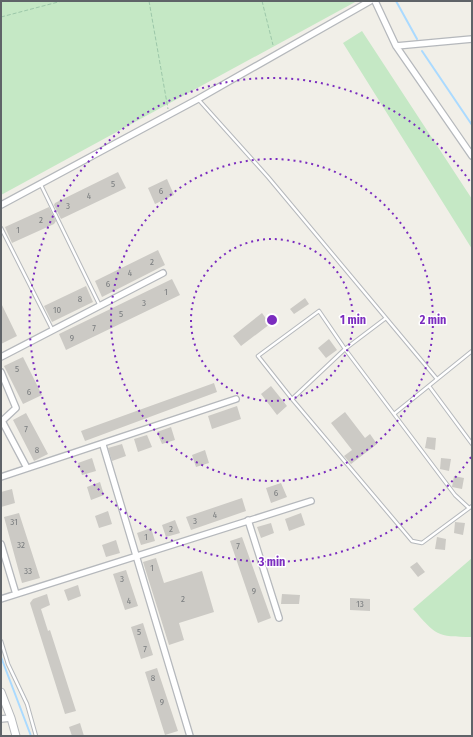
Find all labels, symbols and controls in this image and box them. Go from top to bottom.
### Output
house number: 5 [111,179,115,189]
house number: 6 [159,186,164,196]
house number: 4 [87,191,92,201]
house number: 3 [66,201,70,211]
house number: 2 [39,215,43,225]
house number: 1 [16,225,20,235]
house number: 2 [150,257,154,267]
house number: 4 [128,268,133,278]
house number: 6 [106,279,111,289]
house number: 1 [164,287,168,297]
house number: 8 [78,294,83,304]
house number: 3 [142,298,146,308]
house number: 10 [53,305,61,315]
house number: 5 [119,309,123,319]
centre of rings [265,313,279,327]
text: 1 min [340,313,366,327]
text: 2 min [419,313,446,327]
house number: 7 [92,323,96,333]
house number: 9 [70,333,74,343]
house number: 5 [15,364,19,374]
house number: 6 [27,387,32,397]
house number: 7 [24,424,28,434]
house number: 8 [35,445,40,455]
house number: 6 [274,488,279,498]
house number: 4 [213,510,218,520]
house number: 3 [193,516,197,526]
house number: 31 [10,517,18,527]
house number: 2 [169,524,173,534]
house number: 1 [144,532,148,542]
house number: 32 [17,540,25,550]
house number: 7 [236,541,240,551]
text: 3 min [258,555,285,569]
house number: 1 [150,563,154,573]
house number: 33 [24,566,32,576]
house number: 3 [120,574,124,584]
house number: 9 [252,586,256,596]
house number: 2 [181,594,185,604]
house number: 4 [127,596,132,606]
house number: 13 [356,599,364,609]
house number: 5 [137,627,141,637]
house number: 7 [143,644,147,654]
house number: 8 [151,673,156,683]
house number: 9 [160,697,164,707]

